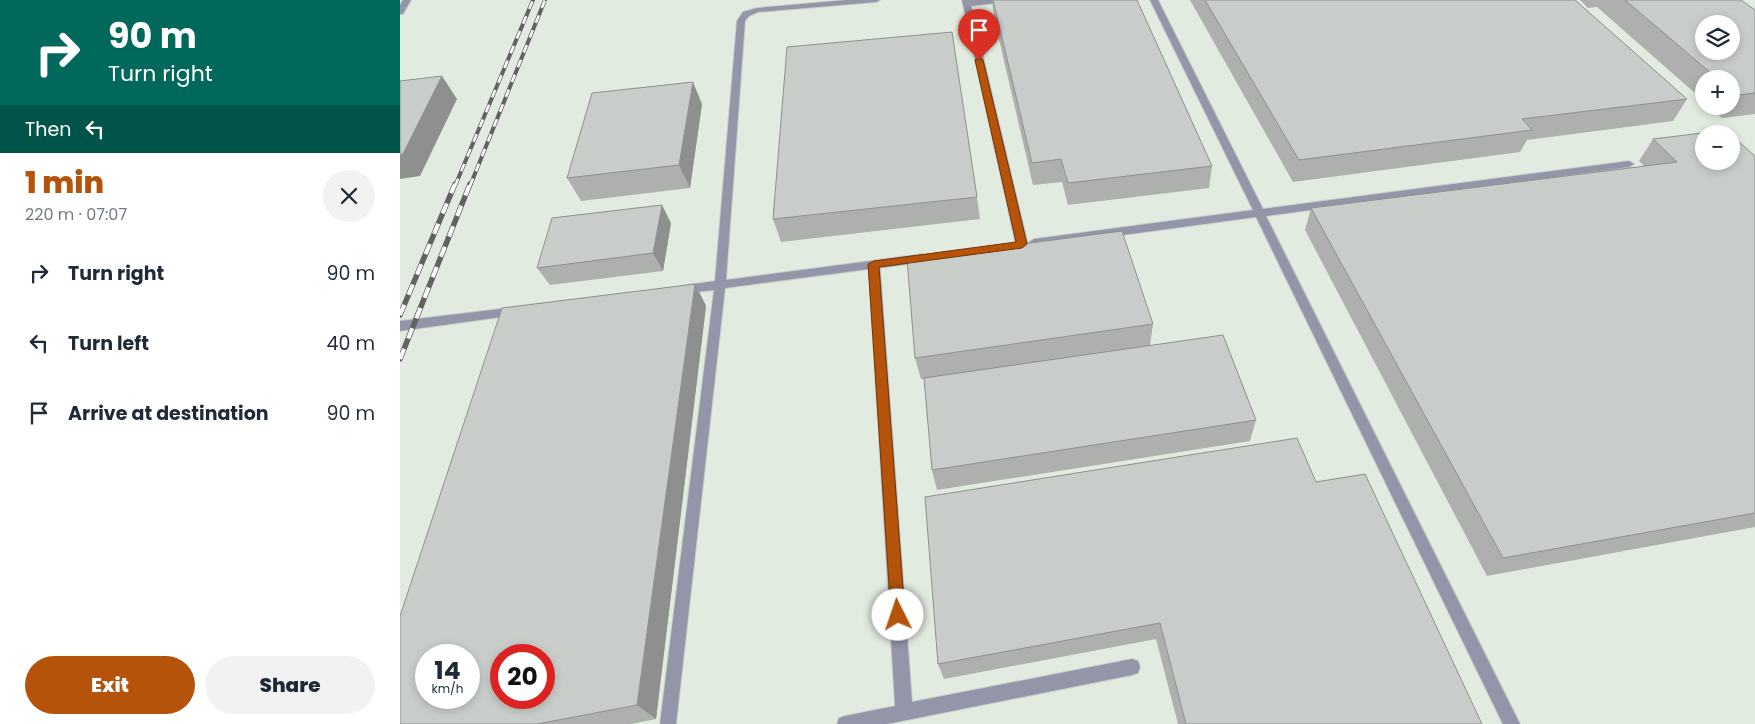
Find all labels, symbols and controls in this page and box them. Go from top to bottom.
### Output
pin [958,9,1000,60]
text: 90 m [108,11,197,60]
map controls [1695,15,1740,170]
button: layers [1695,15,1740,60]
icon: arrive [965,16,993,44]
icon: right [25,20,90,85]
text: Turn right [108,58,213,89]
button: + [1695,70,1740,115]
icon: left [81,115,109,143]
text: Then [25,116,71,143]
button: − [1695,125,1740,170]
text: 1 min [25,161,104,204]
button: close [323,170,375,222]
text: 220 m · 07:07 [25,203,127,226]
icon: right [25,259,53,287]
text: Turn right [68,260,164,287]
text: 90 m [326,260,375,287]
icon: left [25,329,53,357]
text: Turn left [68,330,149,357]
text: 40 m [326,330,375,357]
icon: arrive [25,399,53,427]
text: Arrive at destination [68,400,269,427]
text: 90 m [326,400,375,427]
position arrow [871,588,923,640]
speed limit sign: 20 [490,644,555,709]
text: 14 [434,653,461,688]
button: Exit [25,656,195,714]
button: Share [205,656,375,714]
text: km/h [432,680,463,697]

